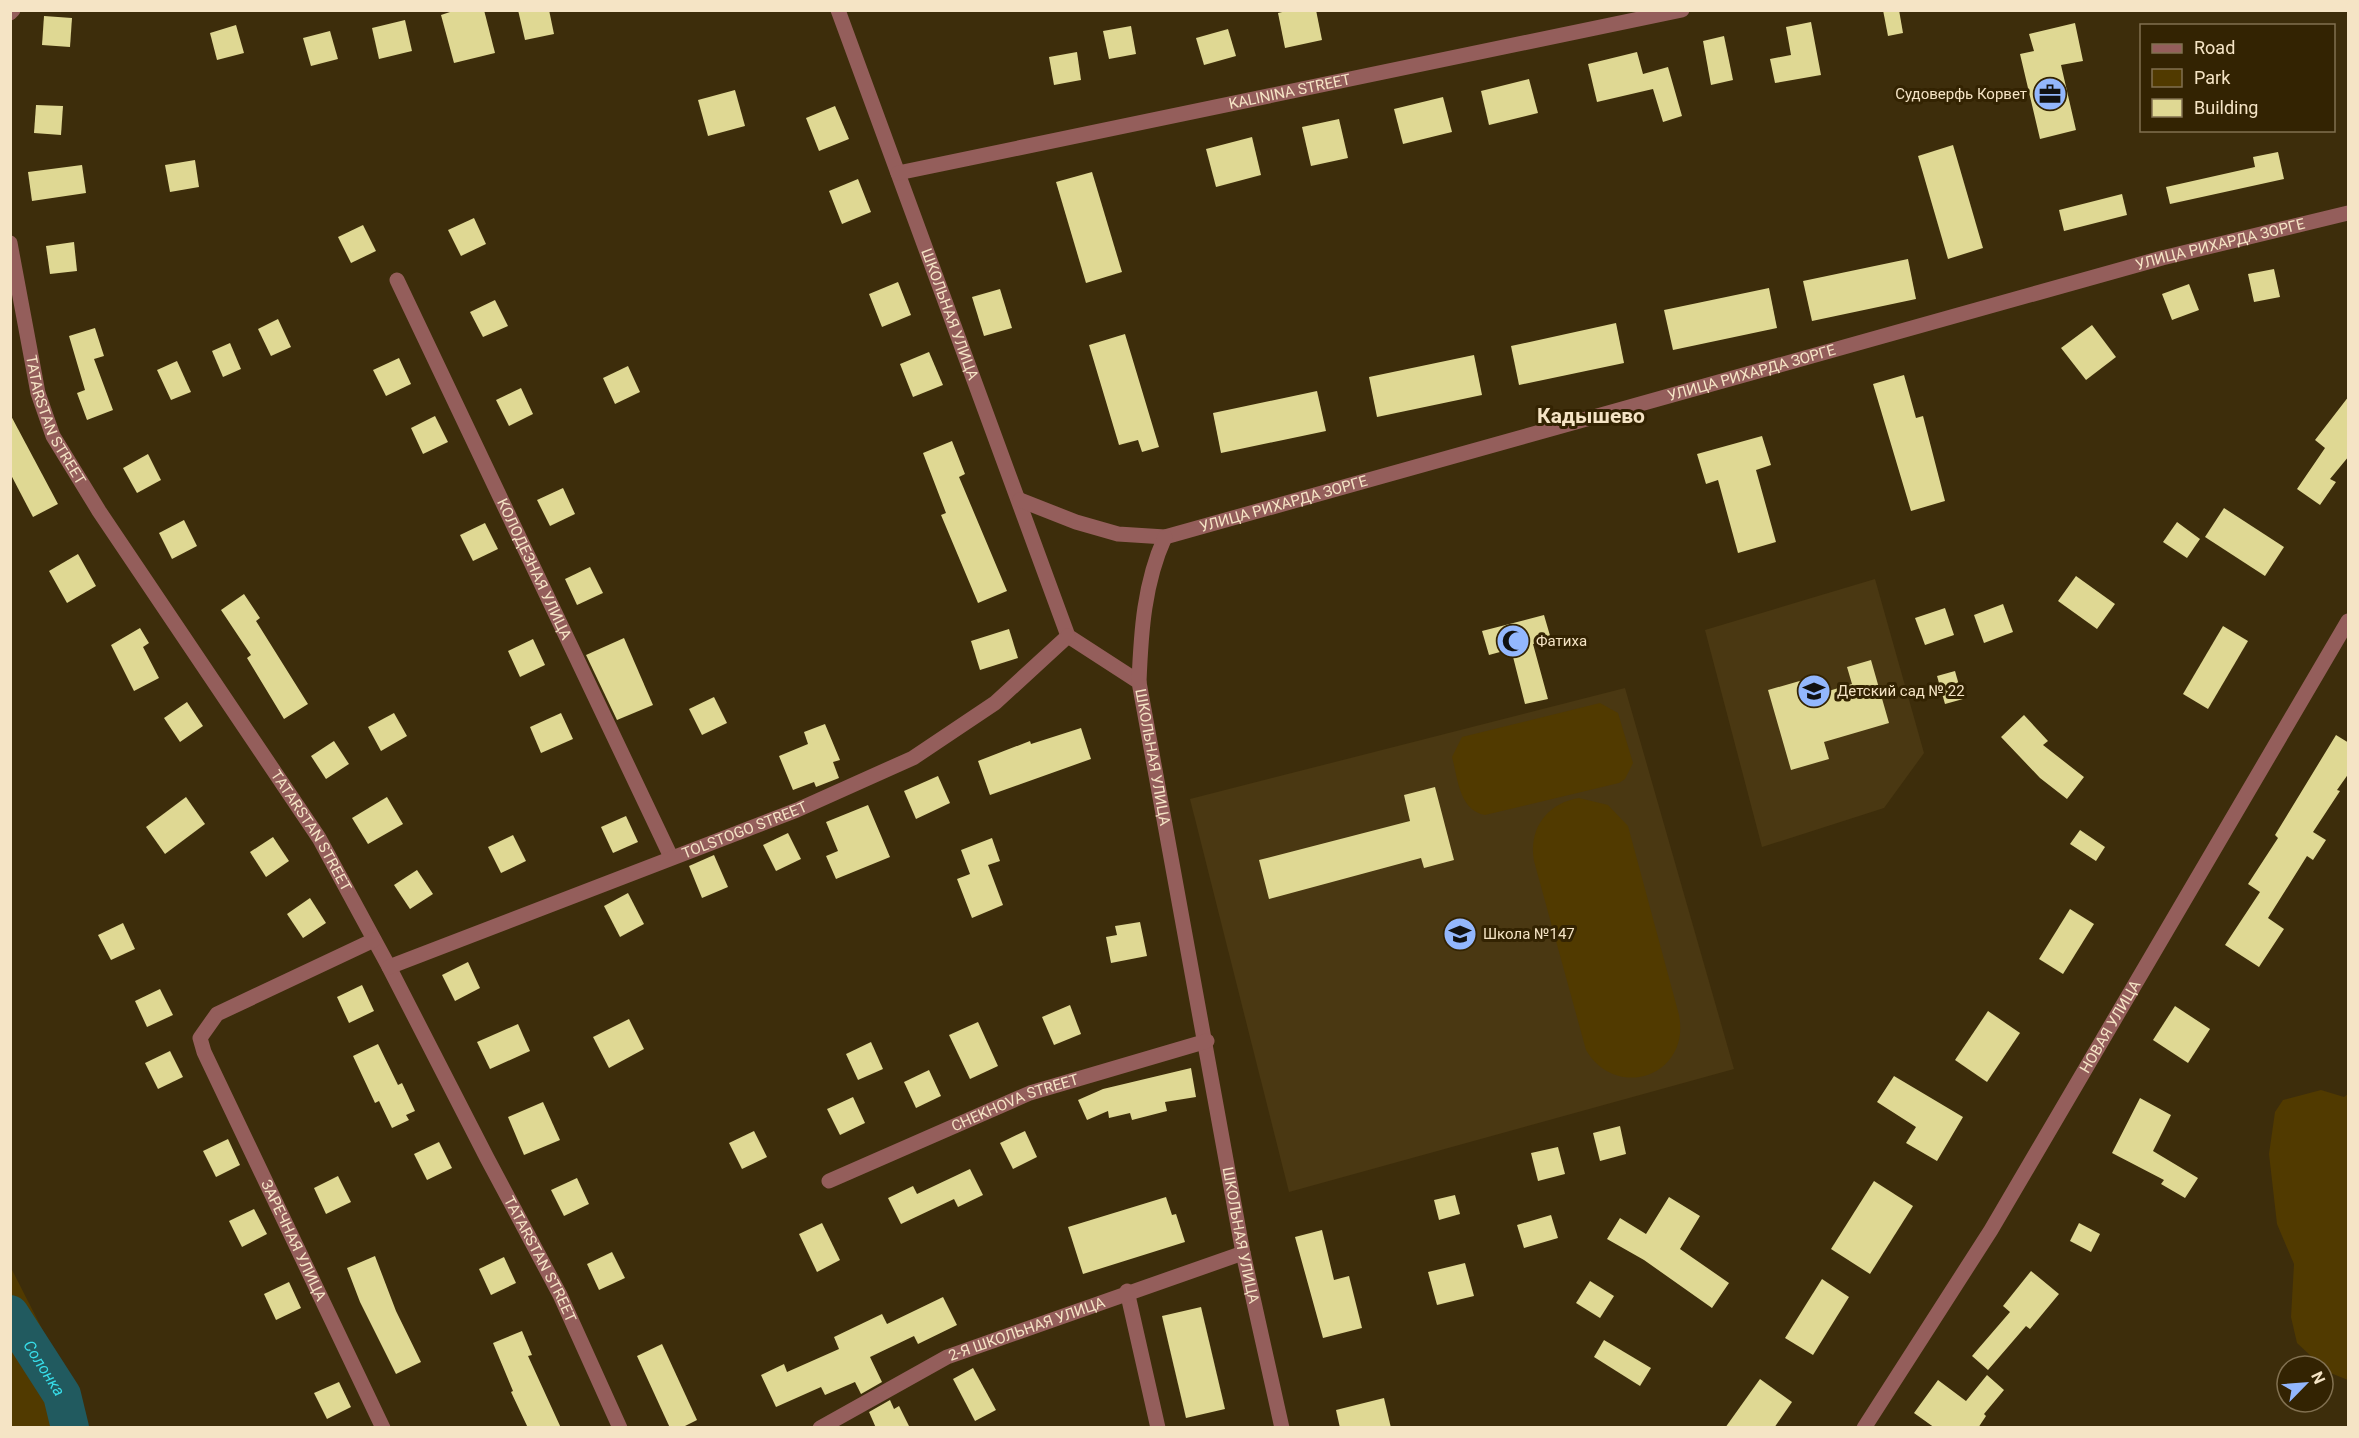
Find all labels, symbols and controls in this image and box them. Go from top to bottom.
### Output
legend [2140,24,2335,132]
text: Road [2194,37,2235,58]
text: Park [2194,67,2231,88]
street label: KALININA STREET [1227,70,1352,113]
office icon: Судоверфь Корвет [2032,76,2068,112]
place label: Судоверфь Корвет [1895,85,2027,103]
text: Building [2194,97,2258,118]
street label: УЛИЦА РИХАРДА ЗОРГЕ [2133,215,2307,274]
street label: ШКОЛЬНАЯ УЛИЦА [917,246,982,383]
street label: УЛИЦА РИХАРДА ЗОРГЕ [1665,341,1838,405]
street label: TATARSTAN STREET [22,354,90,488]
district label: Кадышево [1537,404,1645,428]
street label: УЛИЦА РИХАРДА ЗОРГЕ [1197,472,1370,536]
street label: КОЛОДЕЗНАЯ УЛИЦА [493,496,576,643]
mosque icon: Фатиха [1495,623,1531,659]
place label: Фатиха [1536,632,1587,650]
school or university icon: Детский сад № 22 [1796,673,1832,709]
place label: Детский сад № 22 [1837,682,1965,700]
street label: ШКОЛЬНАЯ УЛИЦА [1131,687,1174,827]
street label: TATARSTAN STREET [267,767,355,895]
street label: TOLSTOGO STREET [679,798,810,862]
school or university icon: Школа №147 [1442,916,1478,952]
place label: Школа №147 [1483,925,1575,943]
street label: НОВАЯ УЛИЦА [2076,977,2145,1076]
street label: CHEKHOVA STREET [949,1070,1081,1135]
street label: ШКОЛЬНАЯ УЛИЦА [1218,1165,1263,1305]
street label: ЗАРЕЧНАЯ УЛИЦА [257,1177,330,1304]
street label: TATARSTAN STREET [500,1193,580,1325]
street label: 2-Я ШКОЛЬНАЯ УЛИЦА [946,1293,1108,1365]
water label: Солонка [19,1337,69,1400]
north arrow [2275,1354,2335,1414]
text: N [2307,1369,2329,1387]

